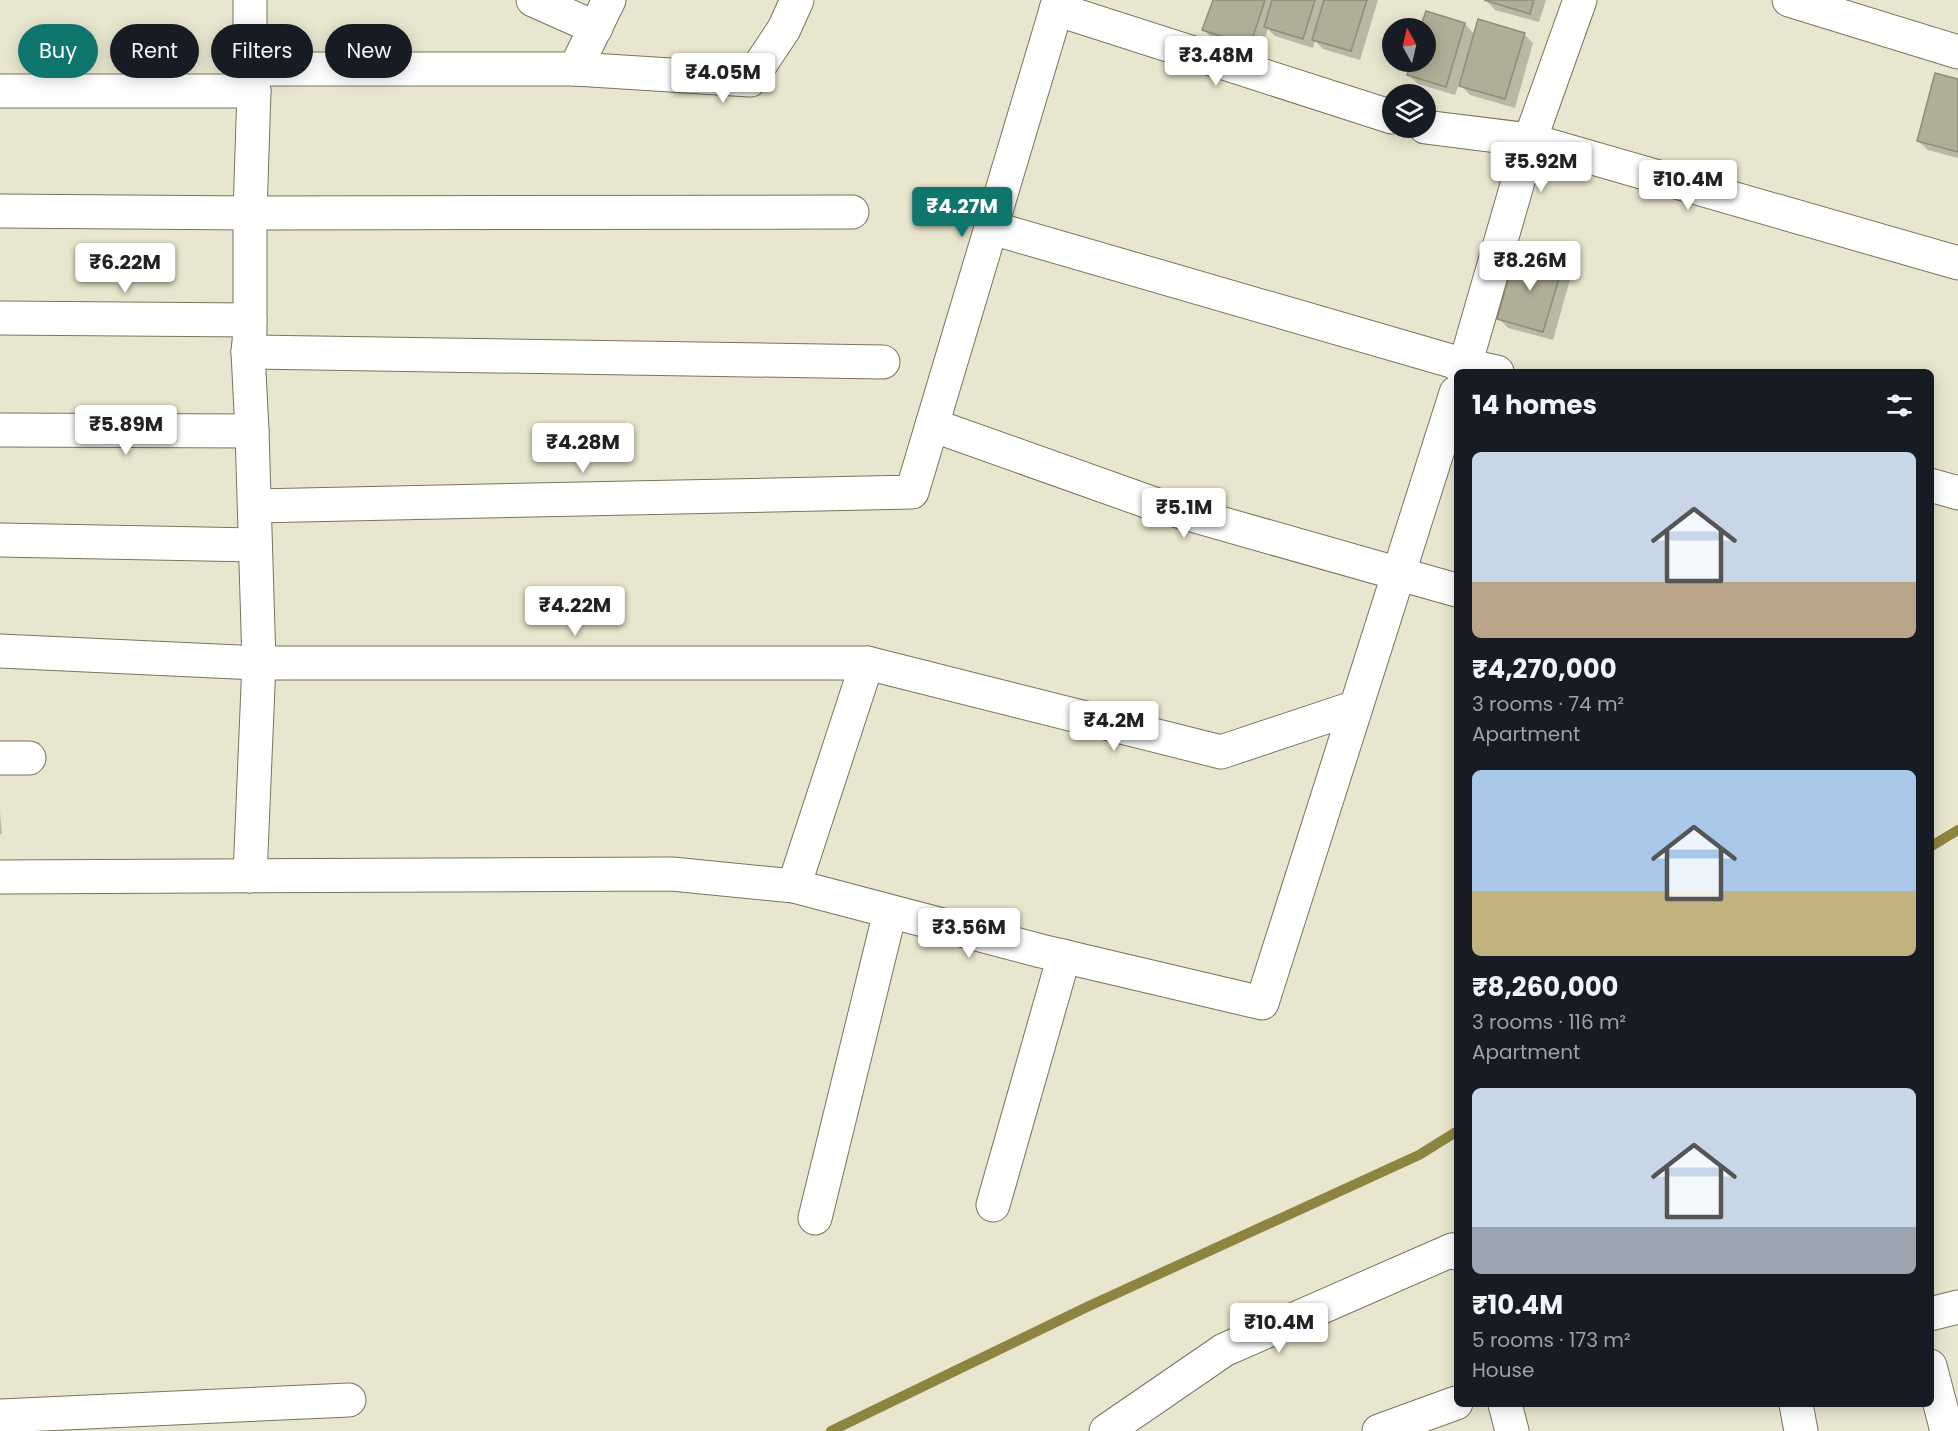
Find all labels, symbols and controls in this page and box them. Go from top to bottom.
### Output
north arrow [1382,18,1436,72]
map controls [1382,18,1436,138]
chip: Buy [18,24,98,78]
chip: Rent [110,24,199,78]
chip: Filters [211,24,313,78]
chip: New [325,24,412,78]
pin: ₹3.48M [1167,36,1265,87]
text: ₹3.48M [1179,41,1253,69]
pin: ₹4.05M [674,53,772,104]
text: ₹4.05M [685,58,761,86]
button: layers [1382,84,1436,138]
pin: ₹5.92M [1492,142,1590,193]
text: ₹5.92M [1505,147,1577,175]
pin: ₹10.4M [1639,160,1737,211]
text: ₹10.4M [1653,165,1723,193]
pin: ₹4.27M [913,187,1011,238]
text: ₹4.27M [926,192,998,220]
pin: ₹8.26M [1481,241,1579,292]
pin: ₹6.22M [76,243,174,294]
text: ₹8.26M [1493,246,1567,274]
text: ₹6.22M [89,248,161,276]
text: 14 homes [1472,387,1597,423]
icon: filters [1883,389,1916,422]
pin: ₹5.89M [77,405,175,456]
text: ₹5.89M [89,410,163,438]
pin: ₹4.28M [534,423,632,474]
text: ₹4.28M [546,428,620,456]
pin: ₹5.1M [1142,488,1226,539]
icon: home [1640,491,1748,599]
text: ₹5.1M [1156,493,1212,521]
pin: ₹4.22M [526,586,624,637]
text: ₹4.22M [539,591,611,619]
text: ₹4,270,000 [1472,651,1617,687]
text: 3 rooms · 74 m² [1472,690,1624,718]
pin: ₹4.2M [1072,701,1156,752]
text: ₹4.2M [1084,706,1144,734]
text: Apartment [1472,720,1580,748]
icon: home [1640,809,1748,917]
pin: ₹3.56M [920,908,1018,959]
text: ₹3.56M [932,913,1006,941]
text: ₹8,260,000 [1472,969,1619,1005]
text: 3 rooms · 116 m² [1472,1008,1626,1036]
text: Apartment [1472,1038,1580,1066]
icon: home [1640,1127,1748,1235]
text: ₹10.4M [1472,1287,1563,1323]
pin: ₹10.4M [1230,1303,1328,1354]
text: ₹10.4M [1244,1308,1314,1336]
text: 5 rooms · 173 m² [1472,1326,1631,1354]
text: House [1472,1356,1534,1384]

